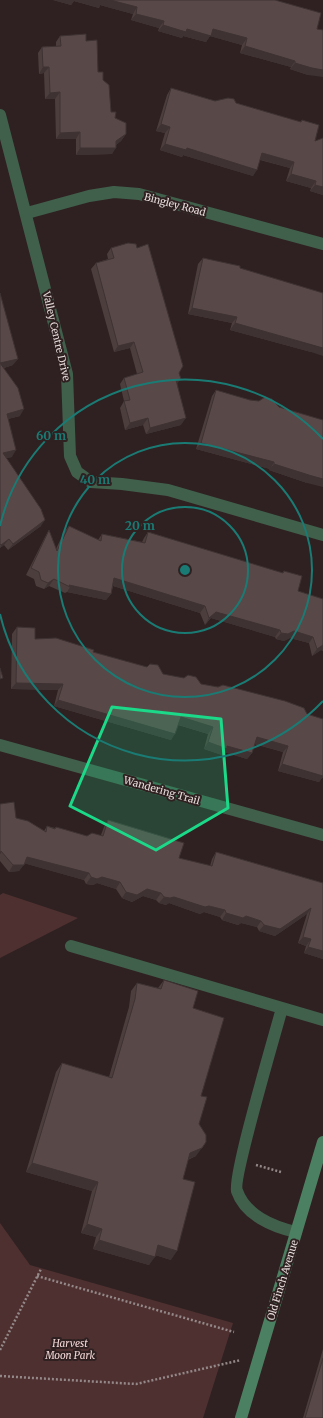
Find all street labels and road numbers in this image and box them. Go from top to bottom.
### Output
street label: Bingley Road [143,190,207,219]
street label: Valley Centre Drive [40,289,73,382]
street label: Wandering Trail [121,773,201,808]
street label: Old Finch Avenue [264,1238,301,1322]

